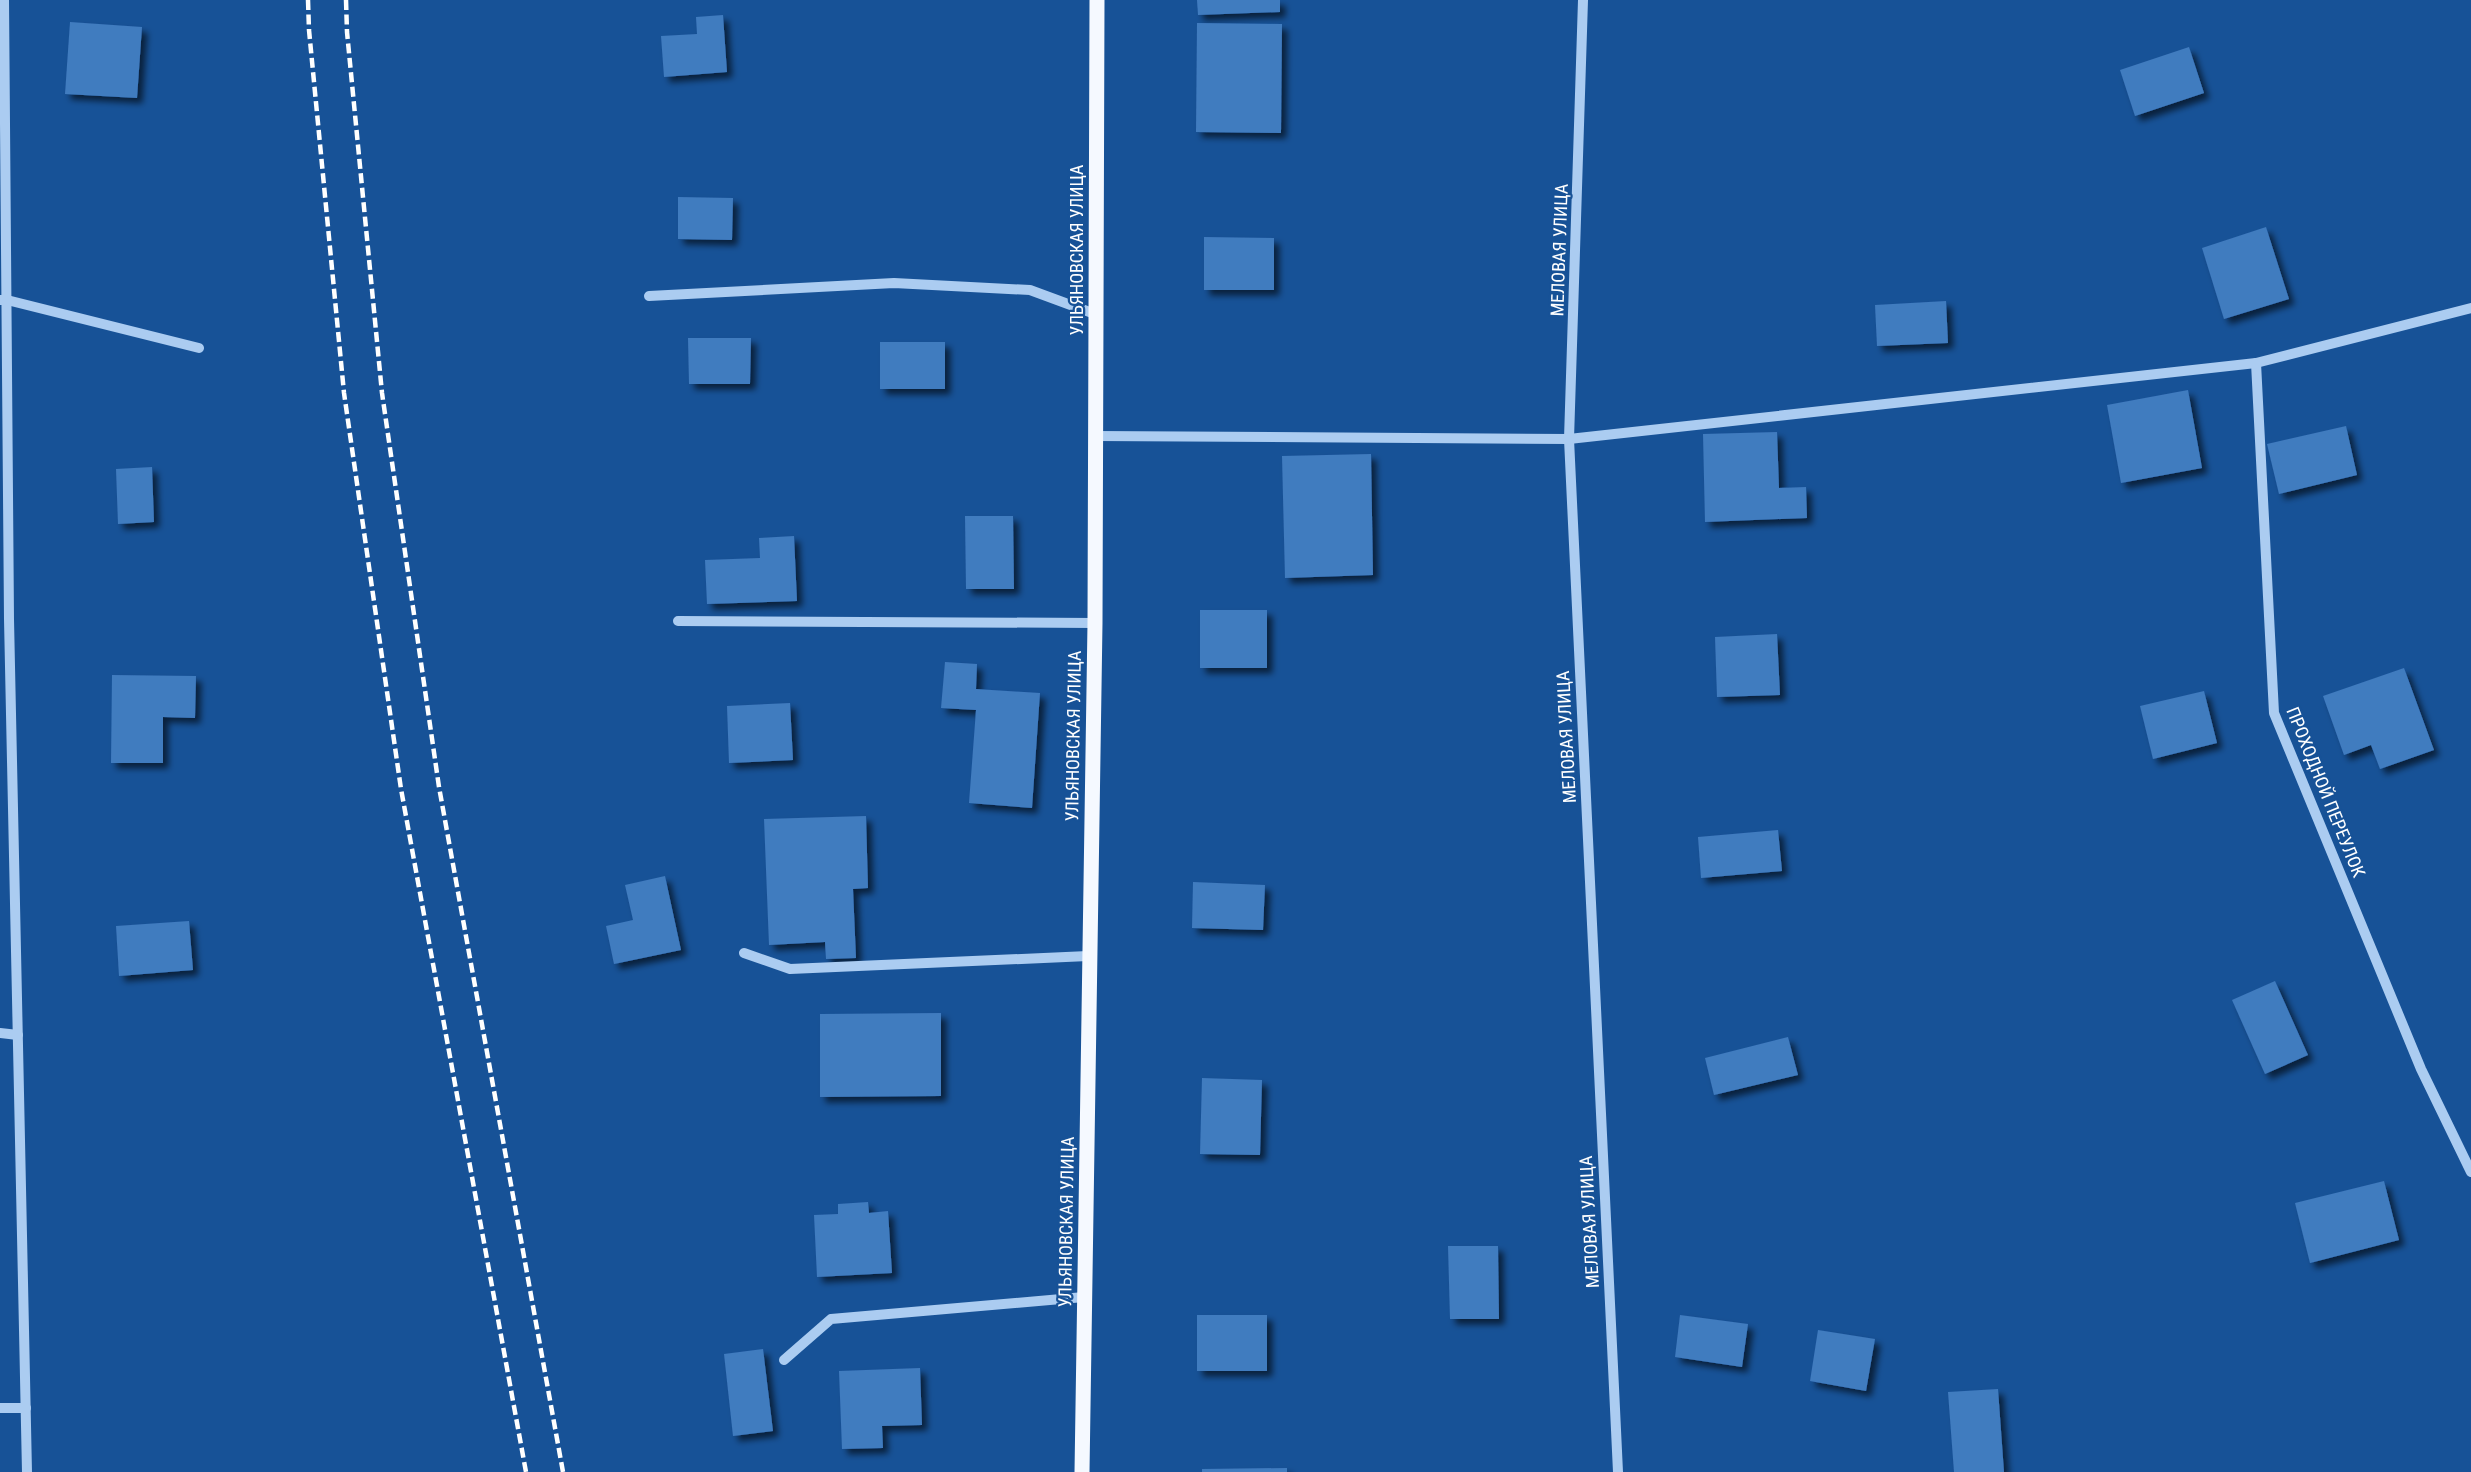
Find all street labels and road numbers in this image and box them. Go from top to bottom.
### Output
street label: УЛЬЯНОВСКАЯ УЛИЦА [1066,164,1087,335]
street label: МЕЛОВАЯ УЛИЦА [1546,183,1572,317]
street label: УЛЬЯНОВСКАЯ УЛИЦА [1061,650,1085,822]
street label: МЕЛОВАЯ УЛИЦА [1552,670,1580,804]
street label: ПРОХОДНОЙ ПЕРЕУЛОК [2282,704,2370,880]
street label: УЛЬЯНОВСКАЯ УЛИЦА [1054,1136,1078,1308]
street label: МЕЛОВАЯ УЛИЦА [1575,1155,1603,1289]

